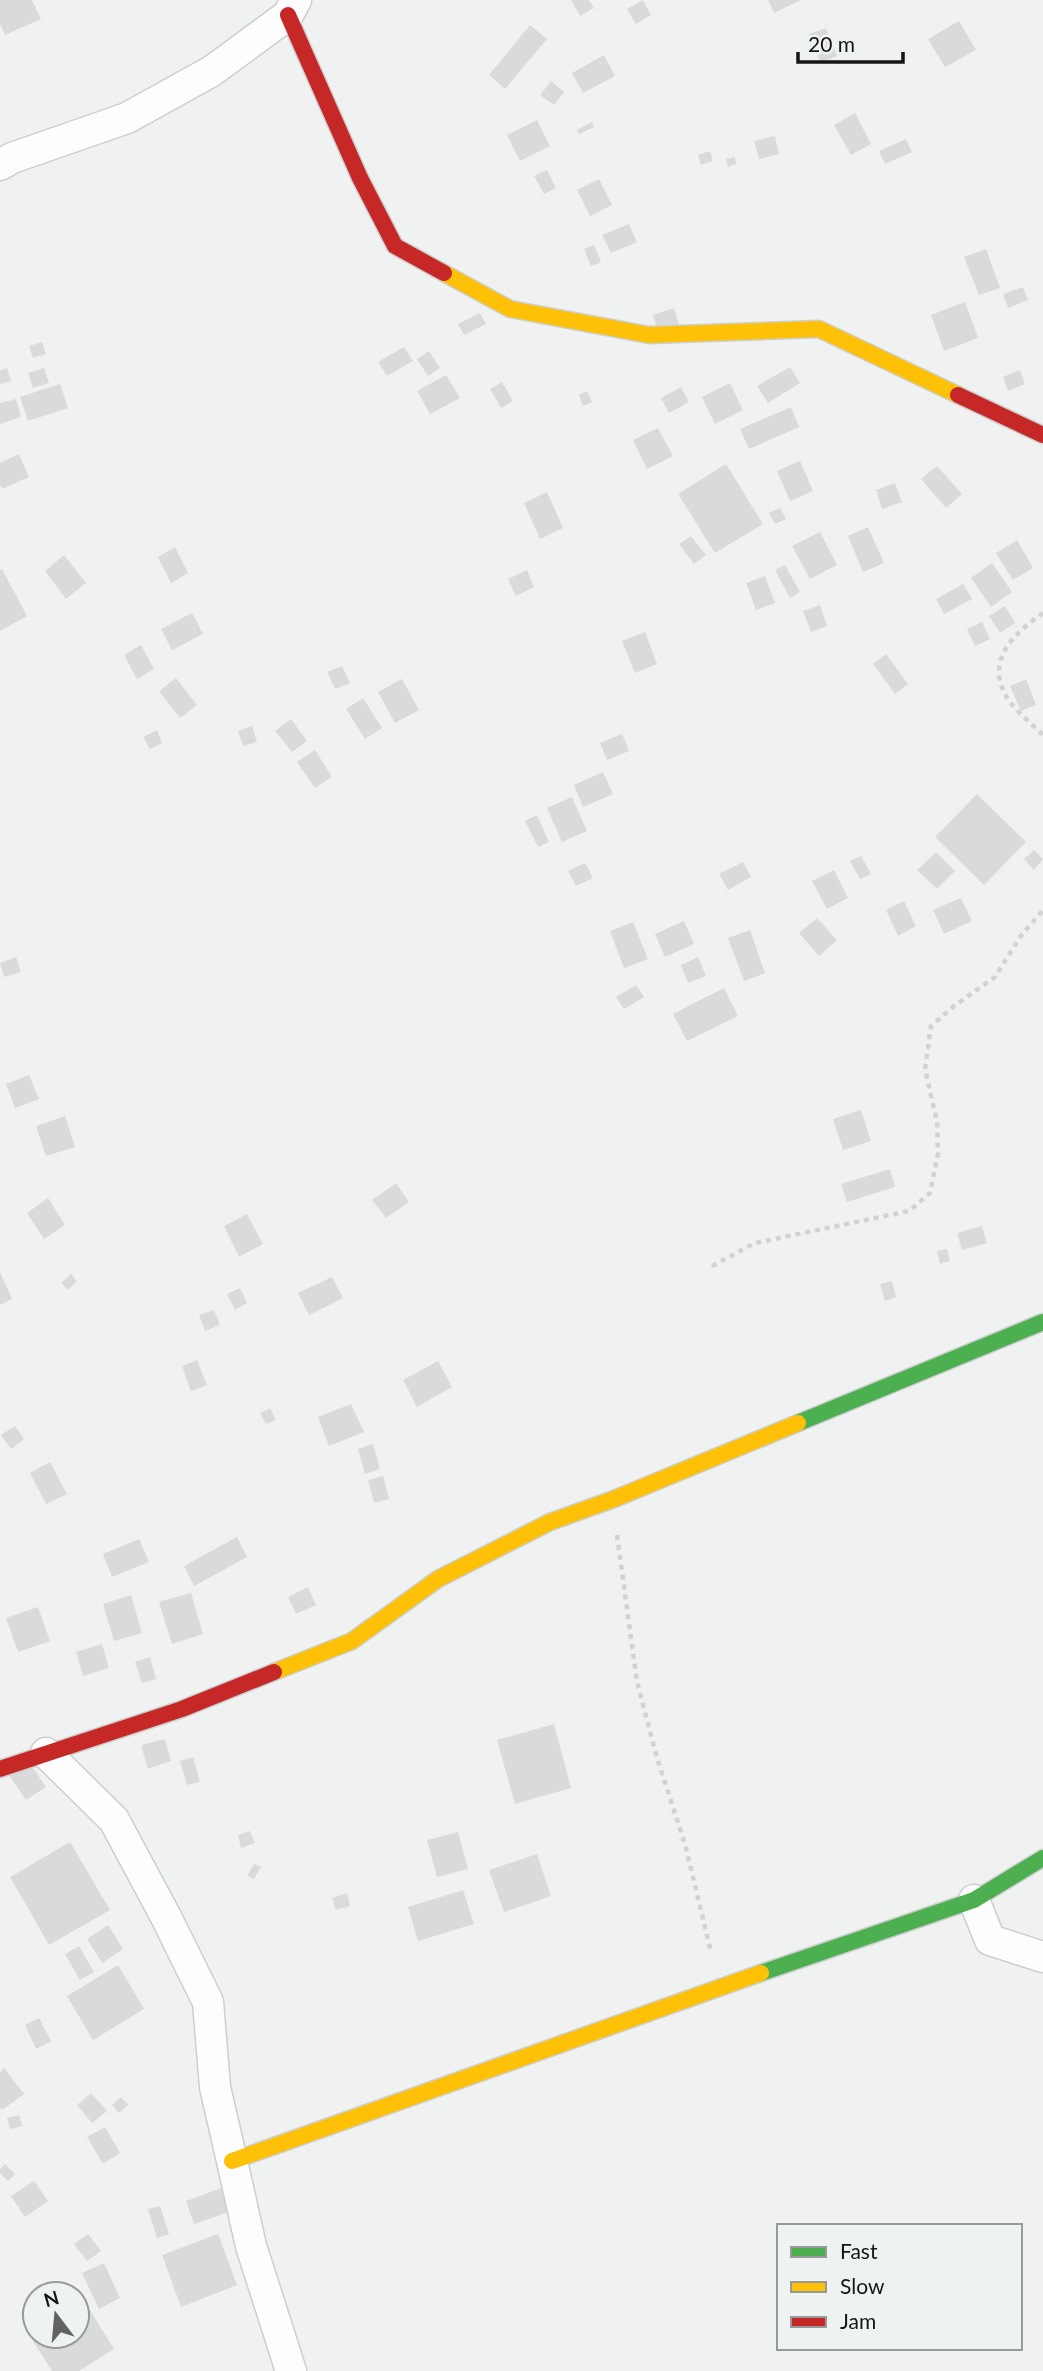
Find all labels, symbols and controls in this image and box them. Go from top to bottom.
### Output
scale bar [798,21,903,65]
text: 20 m [808,31,855,56]
legend [777,2224,1022,2350]
text: Fast [840,2238,878,2263]
text: Slow [840,2273,885,2298]
north arrow [21,2280,91,2350]
text: N [41,2285,61,2311]
text: Jam [840,2308,876,2333]

